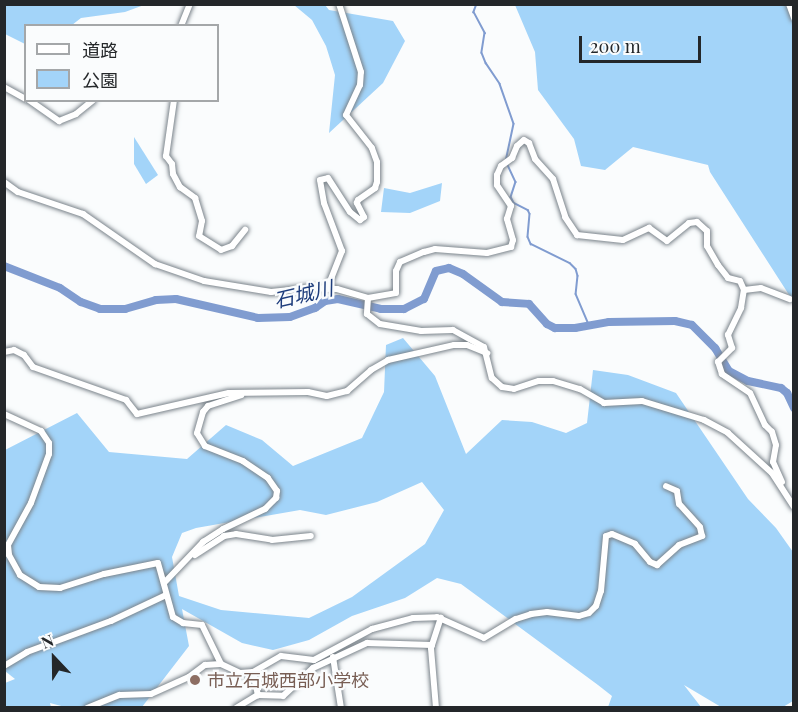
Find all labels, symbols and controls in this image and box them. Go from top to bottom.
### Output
legend [24,24,219,102]
scale bar [582,24,704,62]
text: 200 m [590,34,641,58]
text: 道路 [82,38,118,62]
text: 公園 [82,68,118,92]
water label: 石城川 [271,275,335,311]
north arrow [24,628,84,688]
text: N [38,629,56,653]
place label: 市立石城西部小学校 [207,669,369,691]
marker: 市立石城西部小学校 [188,673,202,687]

